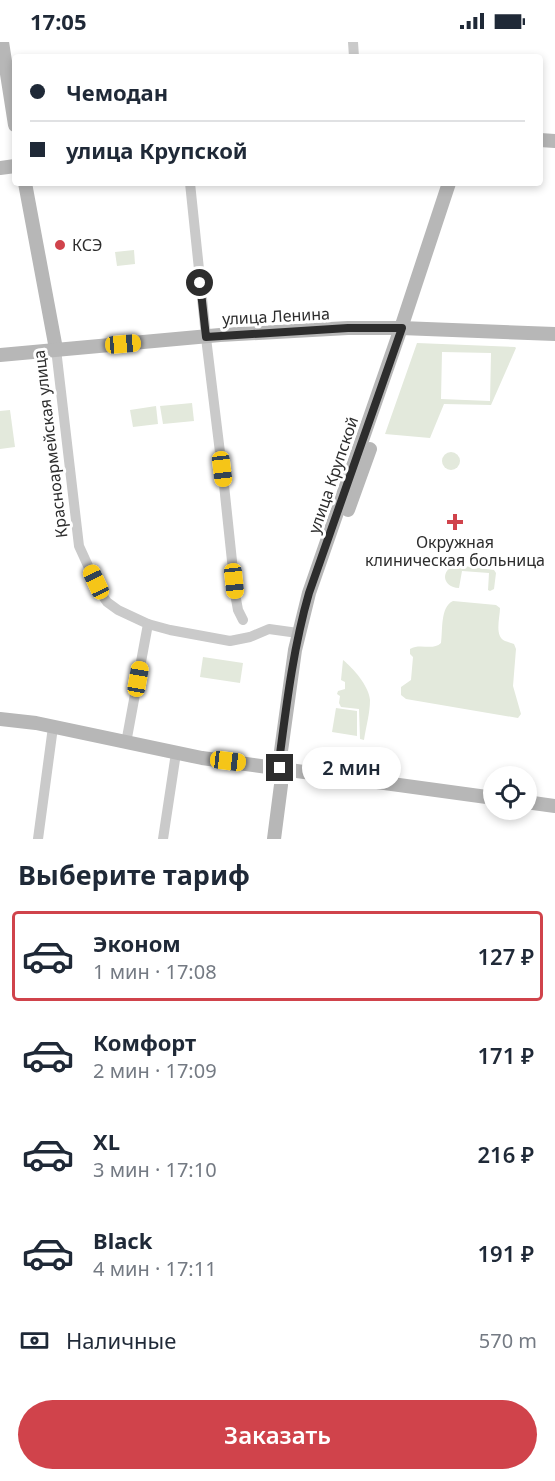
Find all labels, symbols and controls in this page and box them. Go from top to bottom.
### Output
text: 17:05 [30,6,87,36]
text: Чемодан [66,77,168,107]
text: улица Крупской [66,135,248,165]
place label: КСЭ [72,234,102,256]
marker: КСЭ [53,238,67,252]
route start [186,269,213,296]
street label: улица Ленина [222,302,330,330]
car [104,333,142,355]
street label: Красноармейская улица [28,349,72,539]
street label: улица Крупской [303,414,363,536]
car [211,450,233,488]
marker: Окружная клиническая больница [446,513,464,531]
place label: Окружная клиническая больница [365,531,545,571]
car [80,562,112,602]
car [223,562,245,600]
car [126,660,150,698]
callout: 2 мин [301,747,400,789]
car [209,750,247,772]
route end [266,754,293,781]
text: 2 мин [322,754,381,781]
map controls [483,766,537,820]
button: locate [483,766,537,820]
text: Выберите тариф [18,856,250,893]
text: Эконом [93,928,181,958]
icon: car [21,929,75,983]
text: 127 ₽ [477,941,534,971]
text: 1 мин · 17:08 [93,958,217,985]
text: Комфорт [93,1027,196,1057]
icon: car [21,1028,75,1082]
text: 171 ₽ [477,1040,534,1070]
text: 2 мин · 17:09 [93,1057,217,1084]
text: XL [93,1126,120,1156]
icon: car [21,1127,75,1181]
text: 216 ₽ [477,1139,534,1169]
text: 3 мин · 17:10 [93,1156,217,1183]
text: Black [93,1225,152,1255]
icon: car [21,1226,75,1280]
text: 191 ₽ [477,1238,534,1268]
text: 4 мин · 17:11 [93,1255,217,1282]
icon: cash [18,1324,51,1357]
text: Наличные [66,1325,176,1355]
text: 570 m [479,1327,537,1354]
button: Заказать [18,1400,537,1469]

